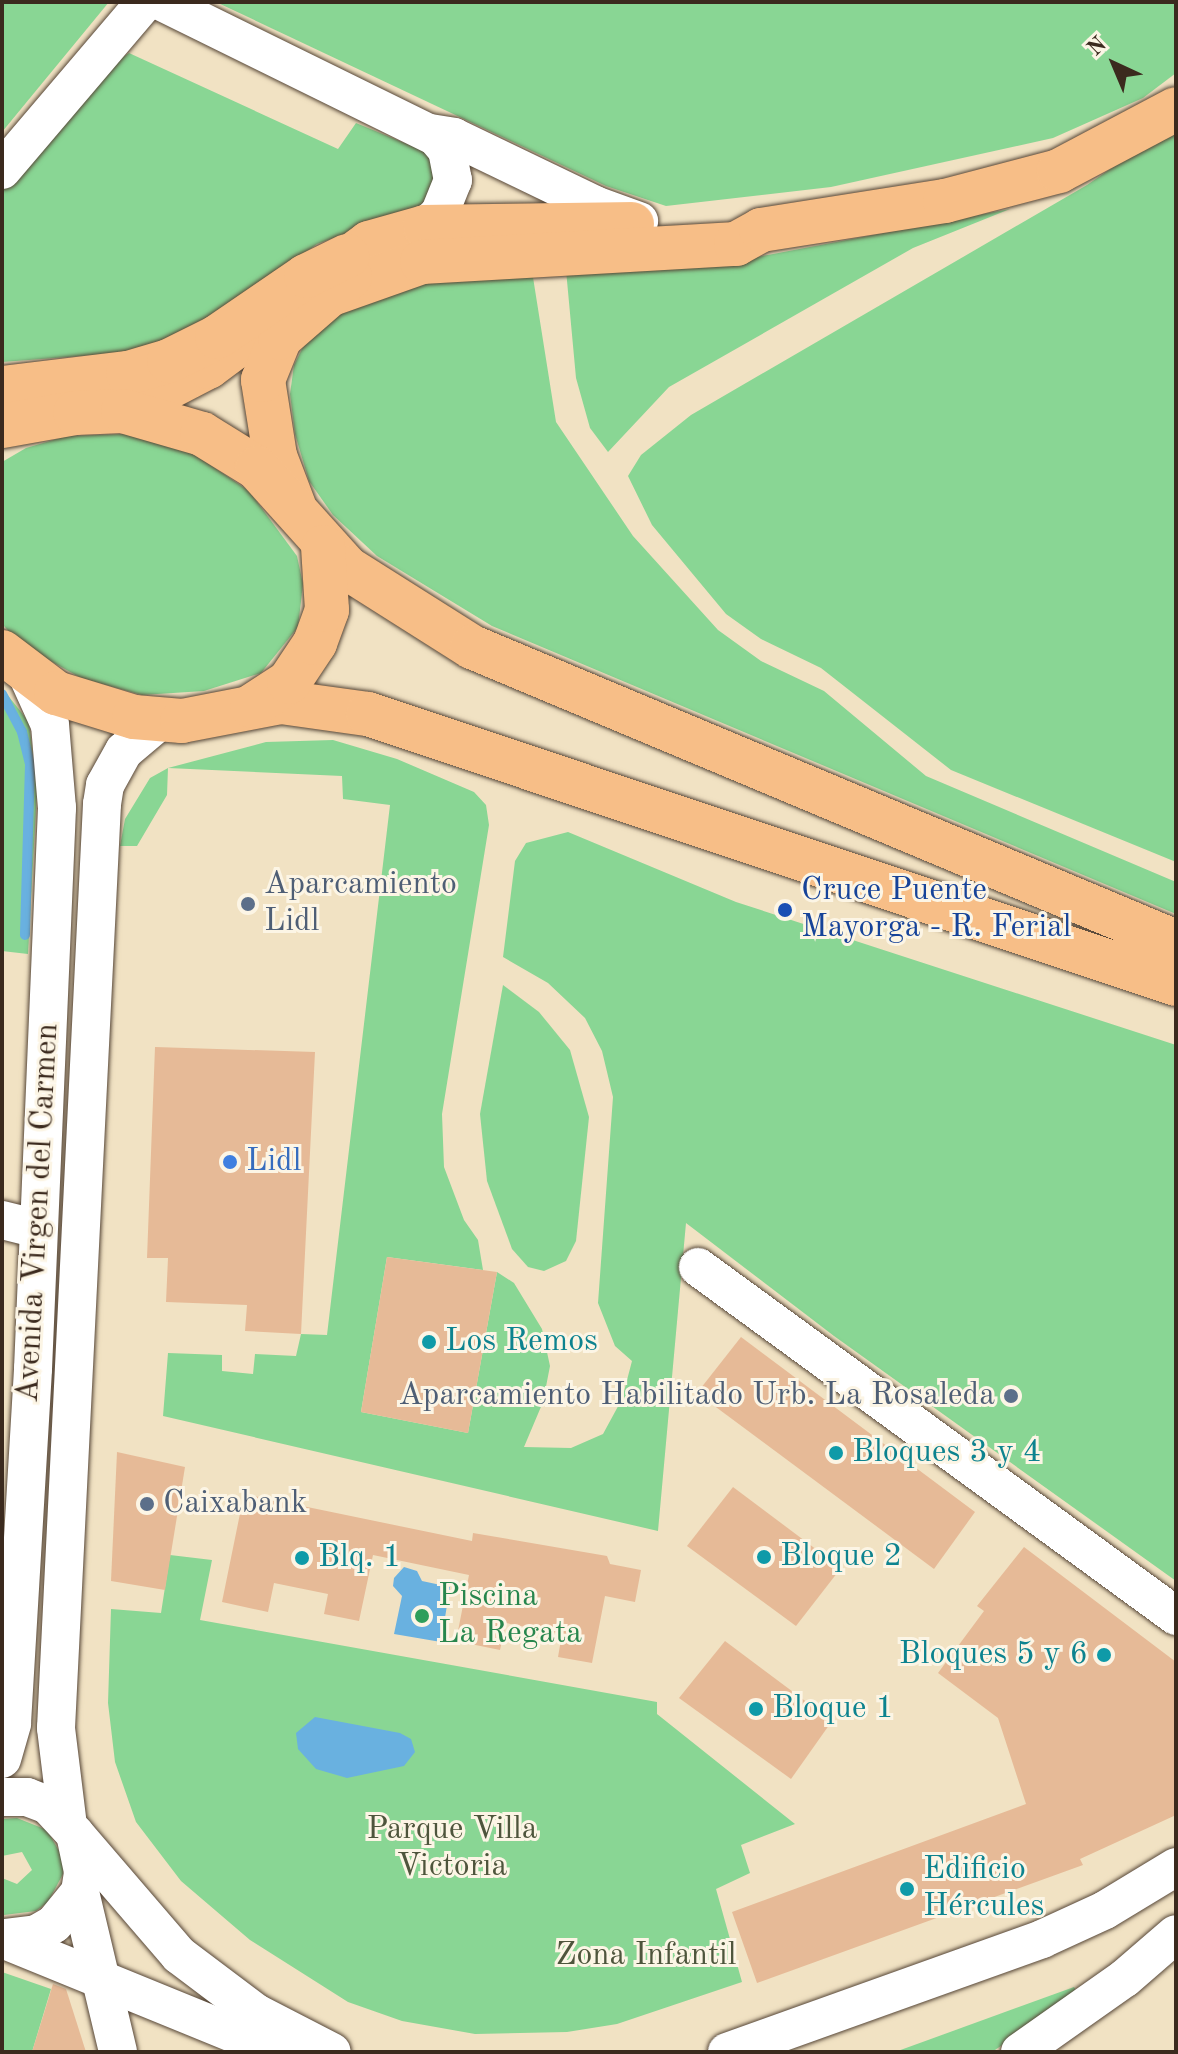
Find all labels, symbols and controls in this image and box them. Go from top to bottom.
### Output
north arrow [1074,24,1154,104]
text: N [1084,33,1111,60]
place label: Aparcamiento Lidl [264,867,457,942]
place label: Cruce Puente Mayorga - R. Ferial [801,873,1071,948]
marker: Aparcamiento Lidl [239,895,257,913]
marker: Cruce Puente Mayorga - R. Ferial [776,901,794,919]
street label: Avenida Virgen del Carmen [10,1022,68,1404]
place label: Lidl [246,1143,301,1181]
marker: Lidl [221,1153,239,1171]
place label: Los Remos [445,1323,598,1361]
marker: Los Remos [420,1333,438,1351]
place label: Aparcamiento Habilitado Urb. La Rosaleda [398,1377,995,1415]
marker: Aparcamiento Habilitado Urb. La Rosaleda [1002,1387,1020,1405]
place label: Bloques 3 y 4 [852,1434,1041,1472]
marker: Bloques 3 y 4 [827,1444,845,1462]
place label: Caixabank [163,1485,307,1523]
marker: Caixabank [138,1495,156,1513]
place label: Bloque 2 [780,1538,902,1576]
place label: Blq. 1 [318,1539,401,1577]
marker: Bloque 2 [755,1548,773,1566]
marker: Blq. 1 [293,1549,311,1567]
place label: Piscina La Regata [438,1579,582,1654]
marker: Piscina La Regata [413,1607,431,1625]
place label: Bloques 5 y 6 [899,1636,1088,1674]
marker: Bloques 5 y 6 [1095,1646,1113,1664]
place label: Bloque 1 [772,1690,894,1728]
marker: Bloque 1 [747,1700,765,1718]
park label: Parque Villa Victoria [366,1812,538,1887]
place label: Edificio Hércules [923,1852,1044,1927]
marker: Edificio Hércules [898,1880,916,1898]
park label: Zona Infantil [556,1937,736,1975]

